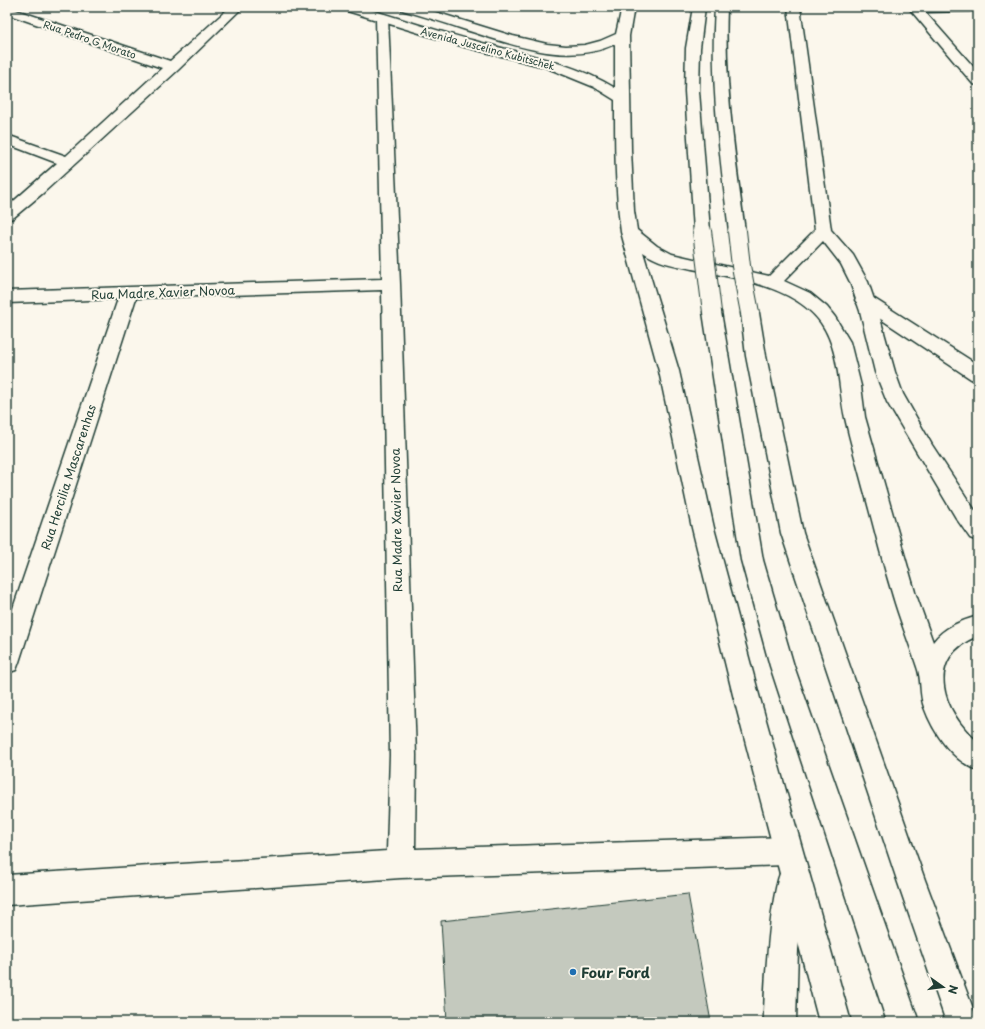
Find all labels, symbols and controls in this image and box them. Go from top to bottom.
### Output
street label: Rua Pedro G Morato [42,16,139,62]
street label: Avenida Juscelino Kubitschek [419,23,557,73]
street label: Rua Madre Xavier Novoa [91,280,236,304]
street label: Rua Hercilia Mascarenhas [36,401,100,552]
street label: Rua Madre Xavier Novoa [386,447,406,592]
place label: Four Ford [581,962,650,983]
marker: Four Ford [568,967,578,977]
north arrow [923,967,963,1007]
text: N [944,983,962,996]

